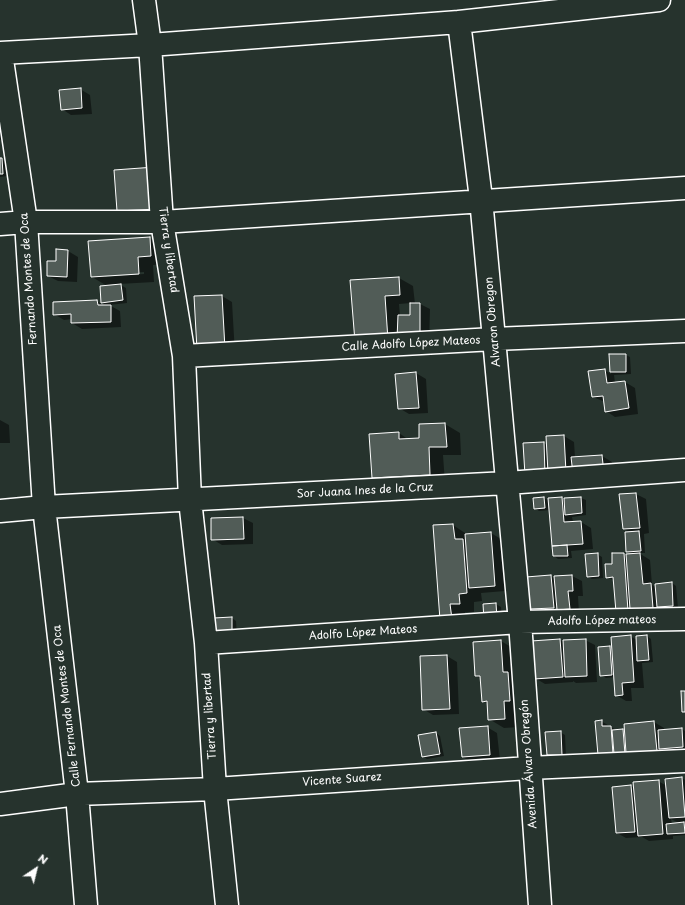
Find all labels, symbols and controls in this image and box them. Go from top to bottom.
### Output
street label: Tierra y libertad [155,206,181,294]
street label: Fernando Montes de Oca [18,212,40,346]
street label: Alvaron Obregon [482,276,504,368]
street label: Calle Adolfo López Mateos [341,334,481,354]
street label: Sor Juana Ines de la Cruz [296,481,434,501]
street label: Adolfo López mateos [548,613,656,629]
street label: Adolfo López Mateos [308,623,418,643]
street label: Calle Fernando Montes de Oca [51,624,83,788]
street label: Tierra y libertad [200,672,220,760]
street label: Avenida Álvaro Obregón [518,699,540,829]
street label: Vicente Suarez [302,771,382,789]
north arrow [16,849,56,889]
text: N [35,849,52,868]

